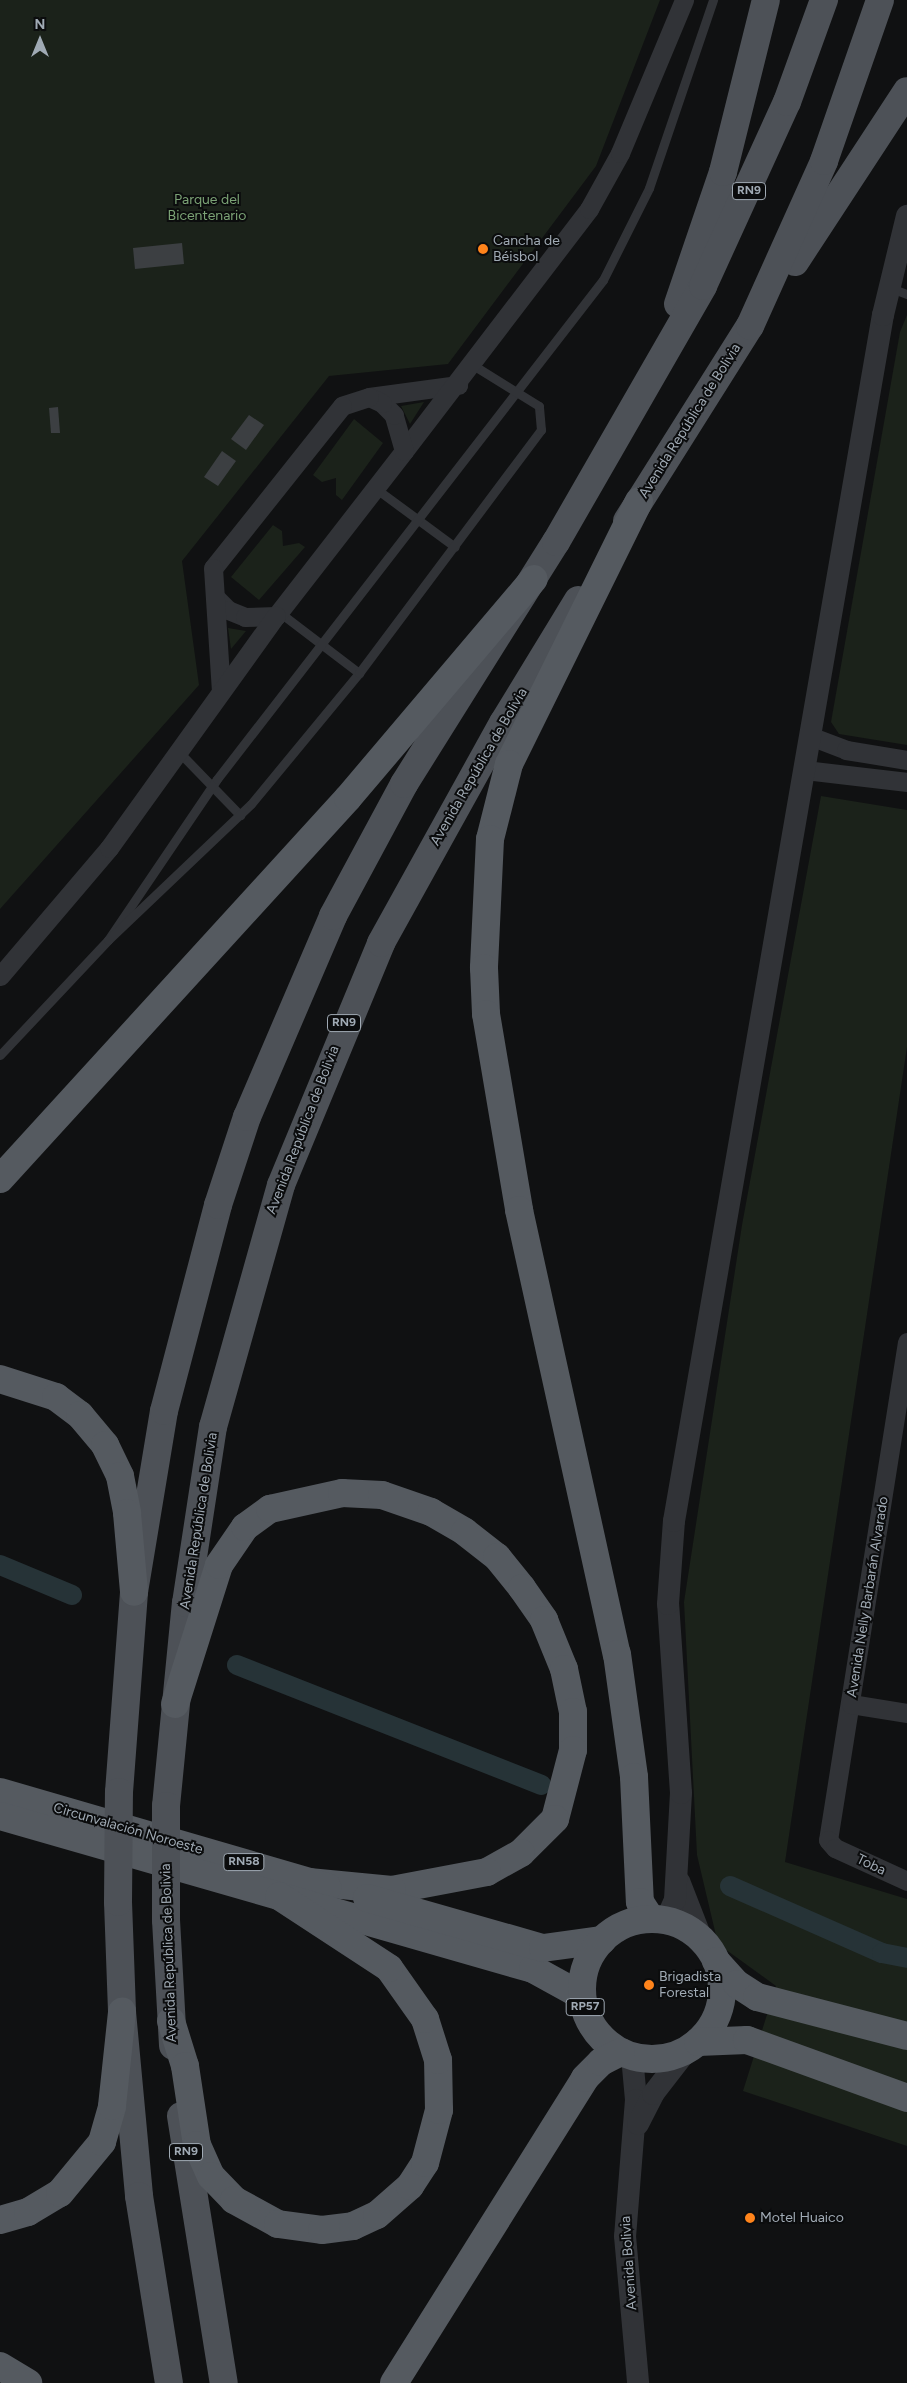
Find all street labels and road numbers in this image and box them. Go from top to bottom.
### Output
road number: RN9 [732,182,766,200]
street label: Avenida República de Bolivia [635,341,745,501]
street label: Avenida República de Bolivia [427,685,531,849]
road number: RN9 [326,1014,362,1032]
street label: Avenida República de Bolivia [263,1043,343,1217]
street label: Avenida República de Bolivia [177,1431,221,1611]
street label: Avenida Nelly Barbarán Alvarado [844,1495,892,1699]
street label: Circunvalación Noroeste [51,1800,205,1858]
street label: Toba [854,1851,888,1879]
road number: RN58 [223,1852,265,1871]
street label: Avenida República de Bolivia [157,1863,181,2043]
road number: RP57 [565,1998,605,2016]
road number: RN9 [168,2142,204,2162]
street label: Avenida Bolivia [617,2215,641,2311]

